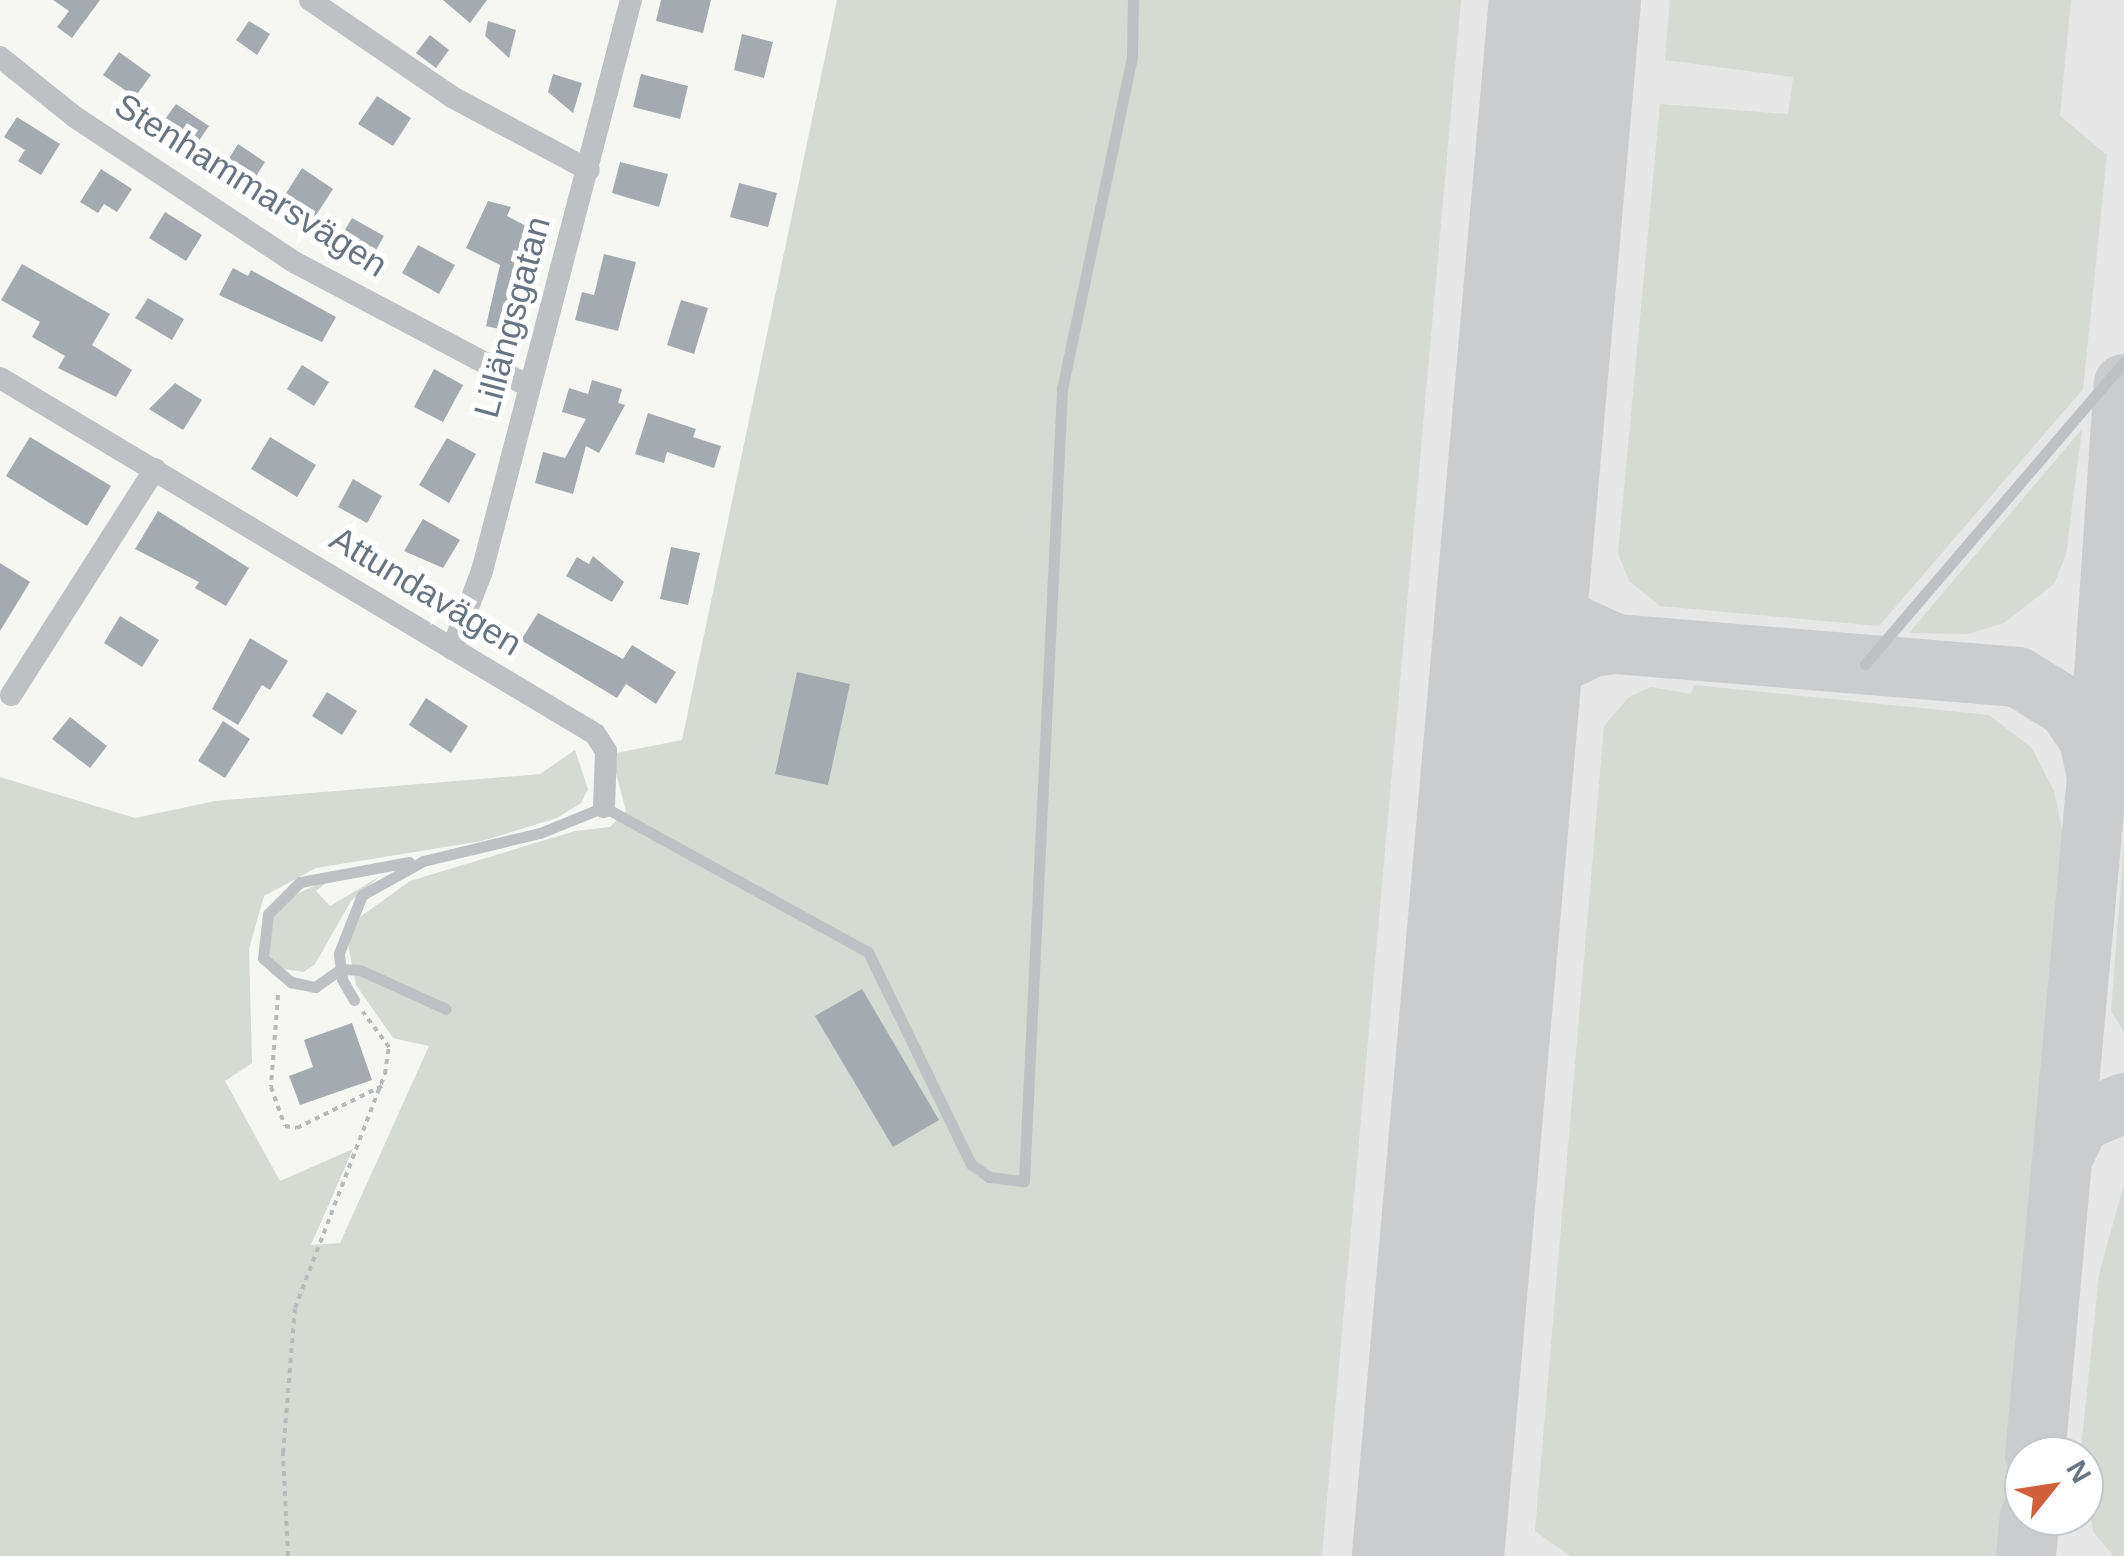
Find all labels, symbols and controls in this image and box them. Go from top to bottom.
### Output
street label: Stenhammarsvägen [107,84,395,286]
street label: Lillängsgatan [465,212,559,422]
street label: Attundavägen [323,517,529,665]
north arrow [2004,1436,2104,1536]
text: N [2060,1455,2097,1488]

